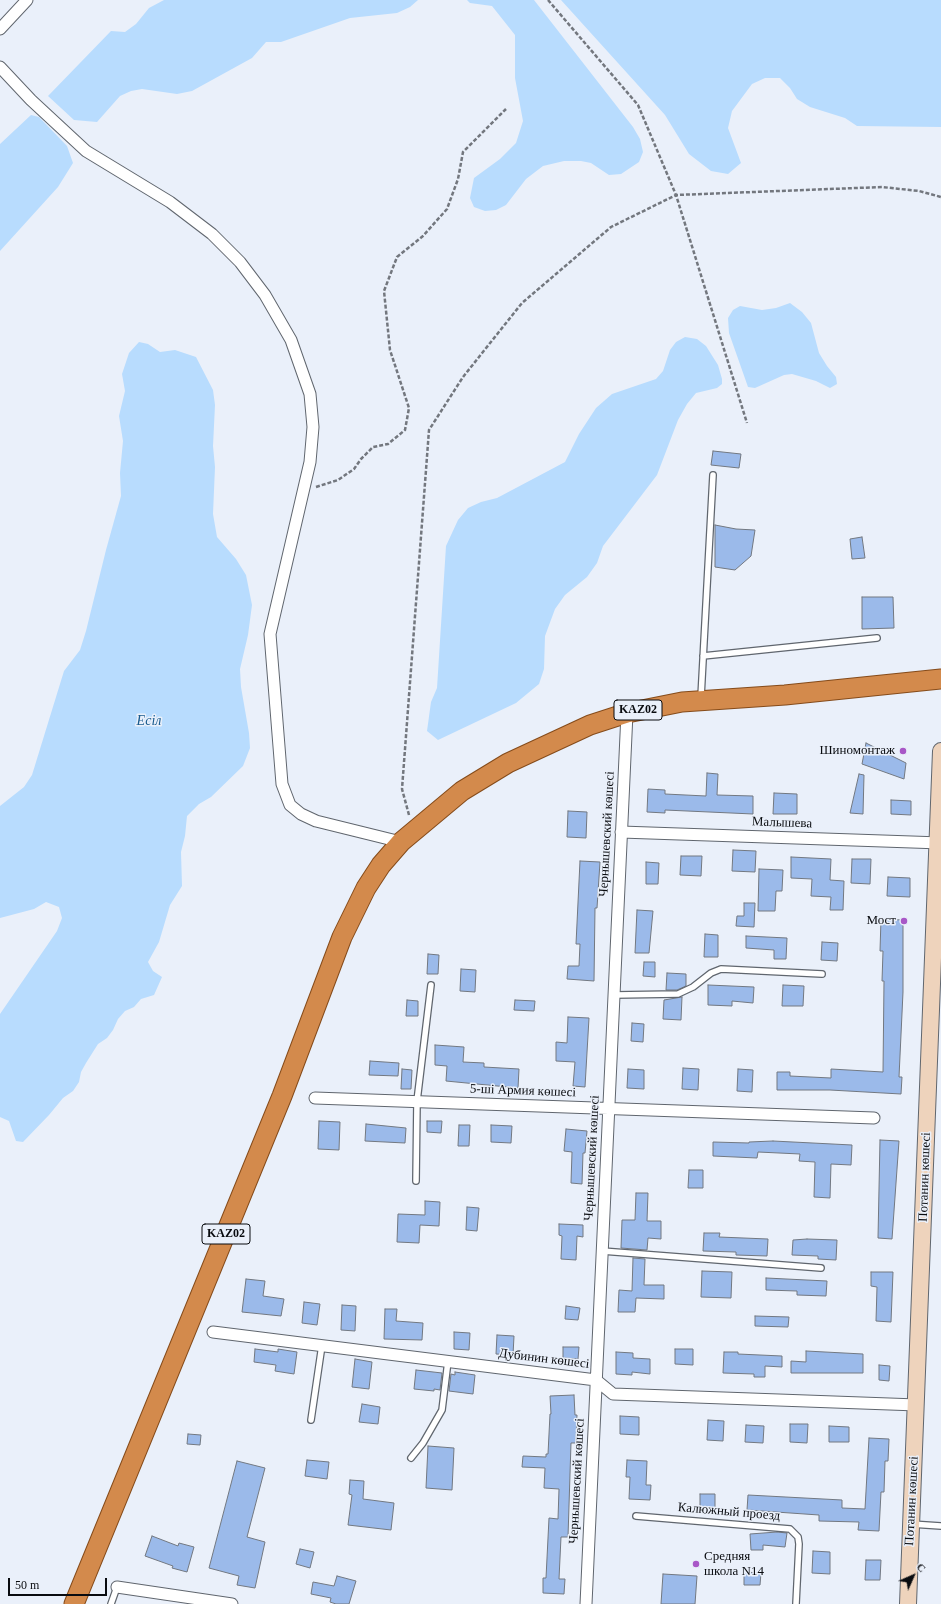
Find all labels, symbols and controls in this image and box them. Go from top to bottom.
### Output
road number: KAZ02 [614,700,662,720]
water label: Есіл [137,713,161,729]
place label: Шиномонтаж [819,743,895,759]
marker: Шиномонтаж [898,746,908,756]
street label: Чернышевский көшесі [596,771,618,897]
street label: Малышева [752,814,812,832]
place label: Мост [866,913,896,929]
marker: Мост [899,916,909,926]
street label: 5-ші Армия көшесі [470,1081,576,1101]
street label: Чернышевский көшесі [581,1095,603,1221]
street label: Потанин көшесі [916,1132,934,1222]
road number: KAZ02 [202,1224,250,1244]
street label: Дубинин көшесі [498,1346,590,1372]
street label: Чернышевский көшесі [566,1418,588,1544]
street label: Потанин көшесі [902,1456,922,1546]
street label: Калюжный проезд [677,1500,781,1524]
place label: Средняя школа N14 [704,1549,764,1580]
north arrow [893,1556,933,1596]
marker: Средняя школа N14 [691,1559,701,1569]
text: С [914,1560,929,1575]
scale bar [10,1570,109,1596]
text: 50 m [15,1578,39,1592]

